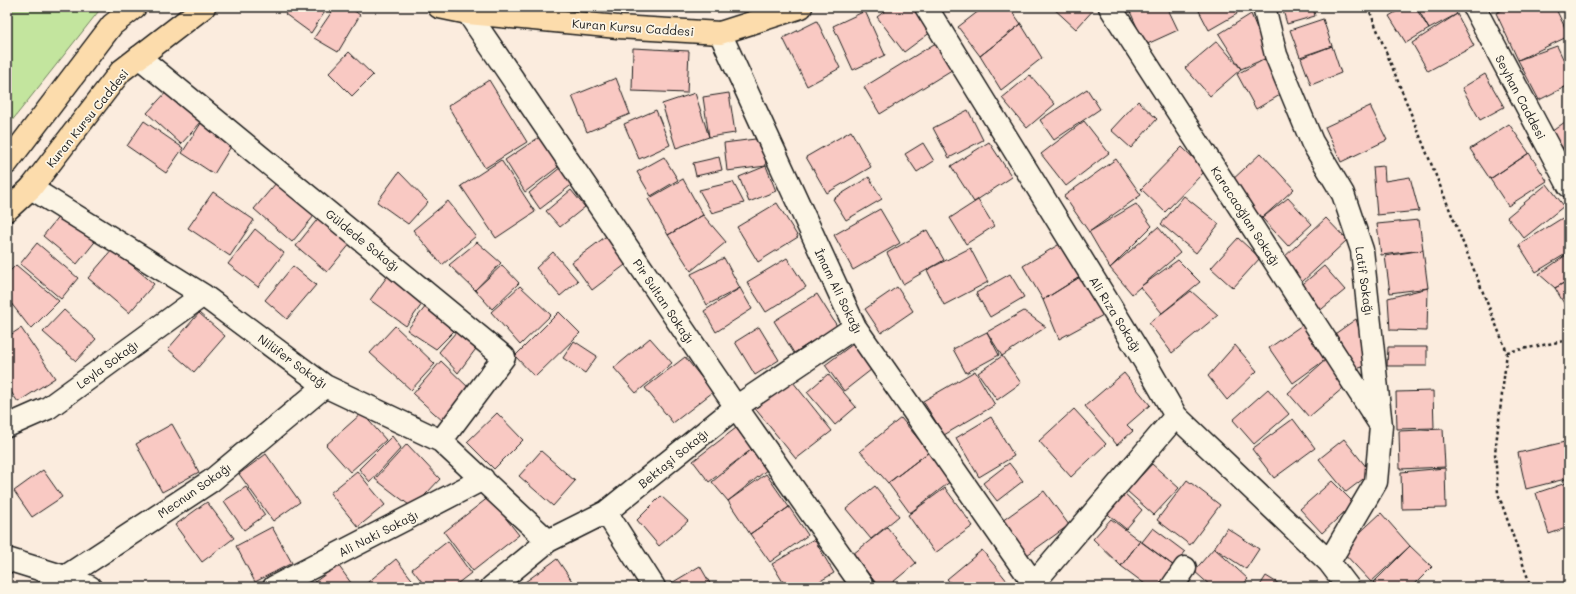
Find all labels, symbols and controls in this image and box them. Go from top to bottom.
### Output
street label: Kuran Kursu Caddesi [572,15,694,39]
street label: Seyhan Caddesi [1492,52,1550,142]
street label: Kuran Kursu Caddesi [42,66,132,170]
street label: Karacaoğlan Sokağı [1208,163,1284,269]
street label: Güldede Sokağı [323,205,403,275]
street label: Latif Sokağı [1352,245,1378,317]
street label: İmam Ali Sokağı [811,246,867,336]
street label: Pir Sultan Sokağı [630,256,698,346]
street label: Ali Rıza Sokağı [1086,273,1146,355]
street label: Nilüfer Sokağı [255,330,331,392]
street label: Leyla Sokağı [73,336,141,392]
street label: Bektaşi Sokağı [635,425,711,491]
street label: Mecnun Sokağı [154,459,234,521]
street label: Ali Naki Sokağı [335,506,421,560]

